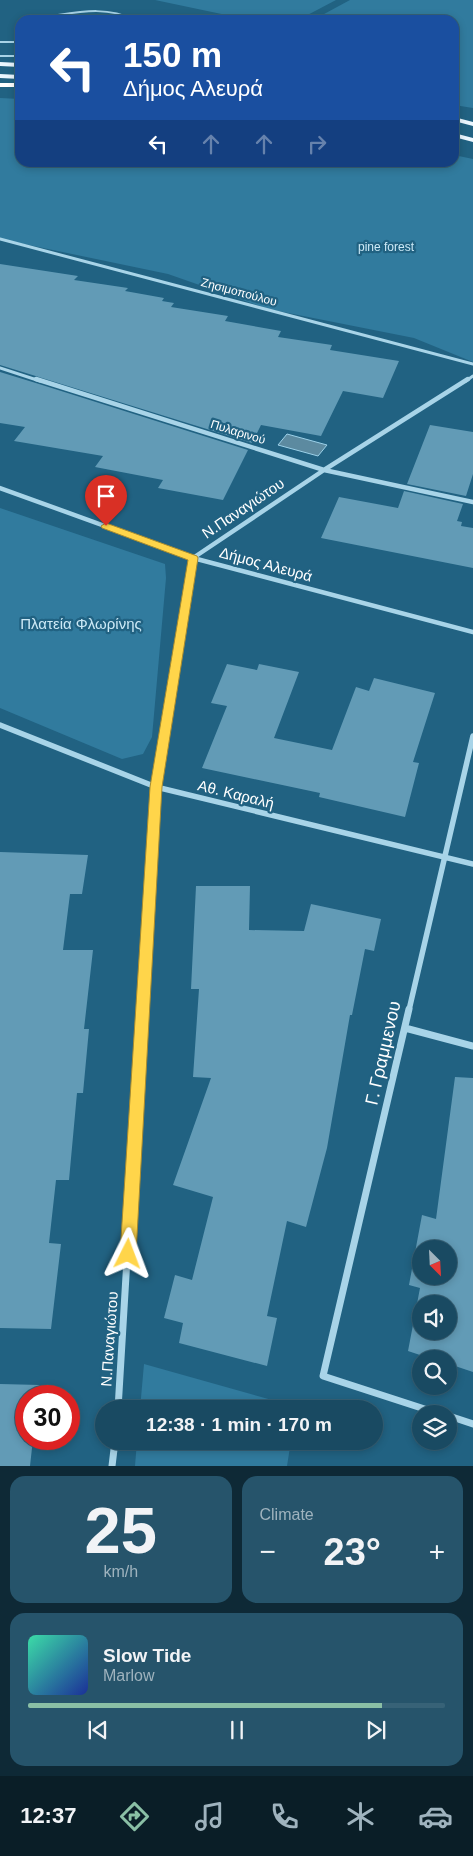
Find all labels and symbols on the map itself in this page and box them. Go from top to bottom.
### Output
park label: pine forest [358,240,415,254]
street label: Ζησιμοπούλου [200,275,278,309]
street label: Πυλαρινού [209,417,267,447]
street label: Ν.Παναγιώτου [199,474,287,542]
pin [85,475,127,526]
street label: Δήμος Αλευρά [218,543,315,585]
park label: Πλατεία Φλωρίνης [20,615,142,632]
street label: Αθ. Καραλή [196,776,276,812]
street label: Γ. Γραμμενου [361,999,405,1107]
position arrow [101,1227,153,1279]
north arrow [412,1240,458,1285]
street label: Ν.Παναγιώτου [97,1291,121,1387]
speed limit sign: 30 [15,1385,80,1450]

